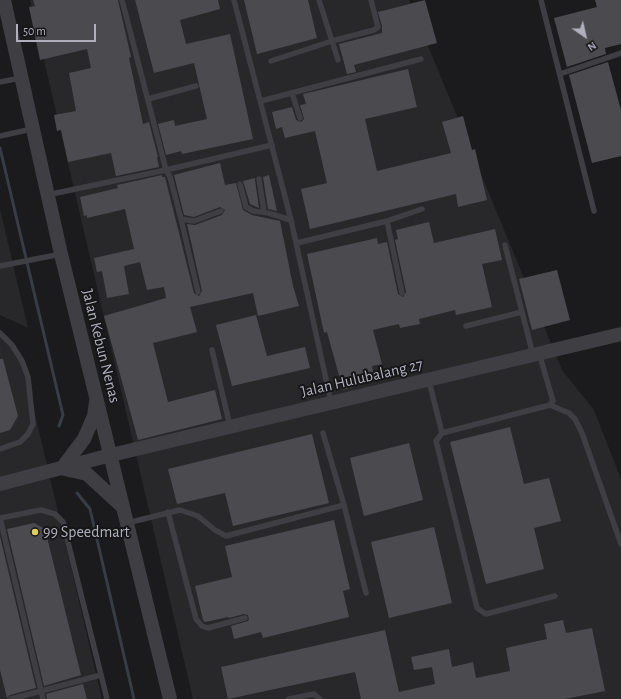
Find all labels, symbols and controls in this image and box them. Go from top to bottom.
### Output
scale bar [18,16,98,42]
north arrow [565,16,605,56]
text: 50 m [23,25,46,37]
text: N [586,40,598,53]
street label: Jalan Kebun Nenas [78,287,124,405]
street label: Jalan Hulubalang 27 [299,355,425,401]
place label: 99 Speedmart [43,522,130,542]
marker: 99 Speedmart [30,527,40,537]

